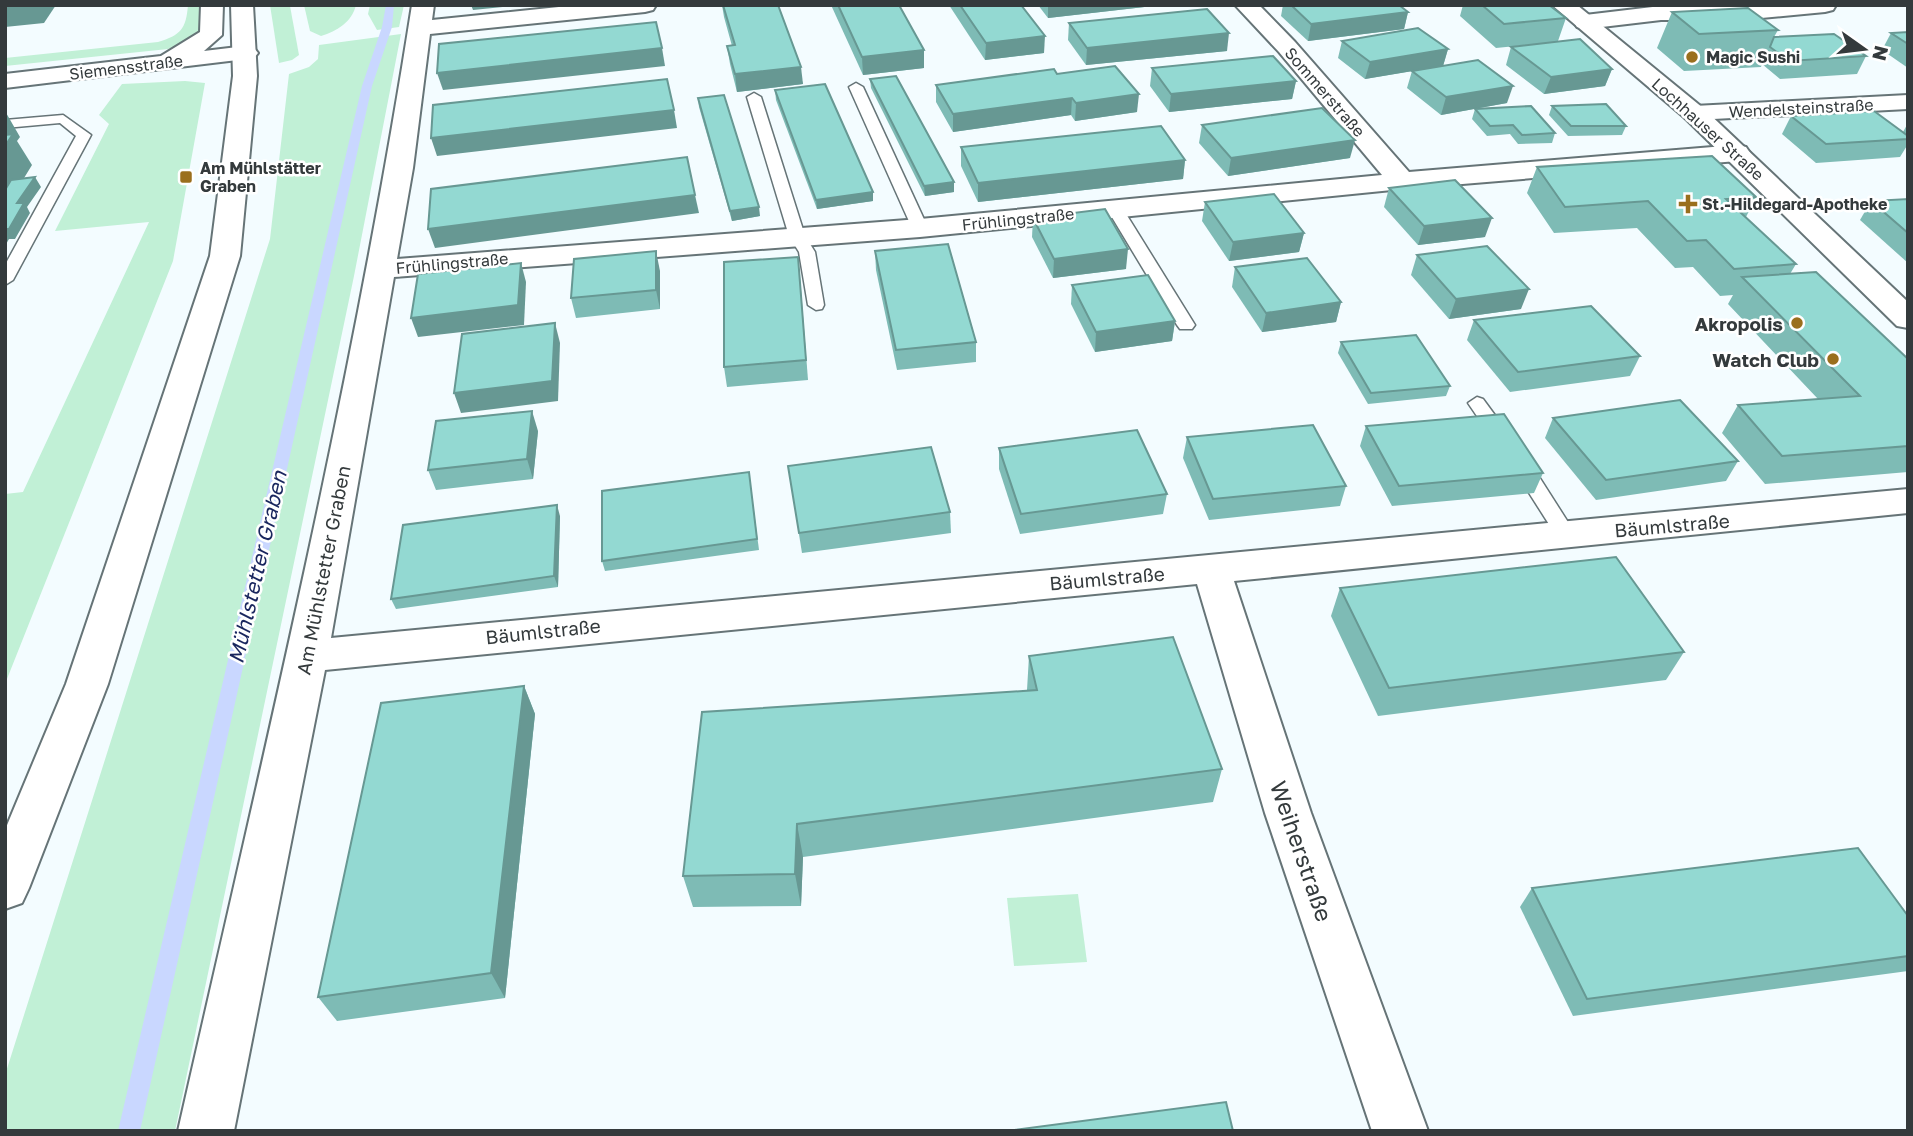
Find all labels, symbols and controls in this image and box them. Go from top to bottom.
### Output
north arrow [1829,14,1899,84]
street label: Sommerstraße [1281,43,1369,141]
text: N [1868,43,1894,63]
place label: Magic Sushi [1706,47,1800,67]
marker: Magic Sushi [1684,49,1700,65]
street label: Siemensstraße [68,50,184,84]
street label: Lochhauser Straße [1648,73,1768,185]
street label: Wendelsteinstraße [1728,94,1874,122]
place label: Am Mühlstätter Graben [200,158,321,196]
marker: Am Mühlstätter Graben [178,169,194,185]
place label: St.-Hildegard-Apotheke [1702,194,1887,214]
marker: St.-Hildegard-Apotheke [1680,196,1696,212]
street label: Frühlingstraße [961,203,1075,235]
street label: Frühlingstraße [395,248,509,278]
place label: Akropolis [1695,312,1783,335]
marker: Akropolis [1789,315,1805,331]
place label: Watch Club [1712,348,1819,371]
marker: Watch Club [1825,351,1841,367]
street label: Am Mühlstetter Graben [291,464,355,676]
water label: Mühlstetter Graben [222,467,292,666]
street label: Bäumlstraße [1613,509,1731,541]
street label: Bäumlstraße [1048,562,1166,594]
street label: Bäumlstraße [484,614,602,648]
street label: Weiherstraße [1265,777,1339,925]

